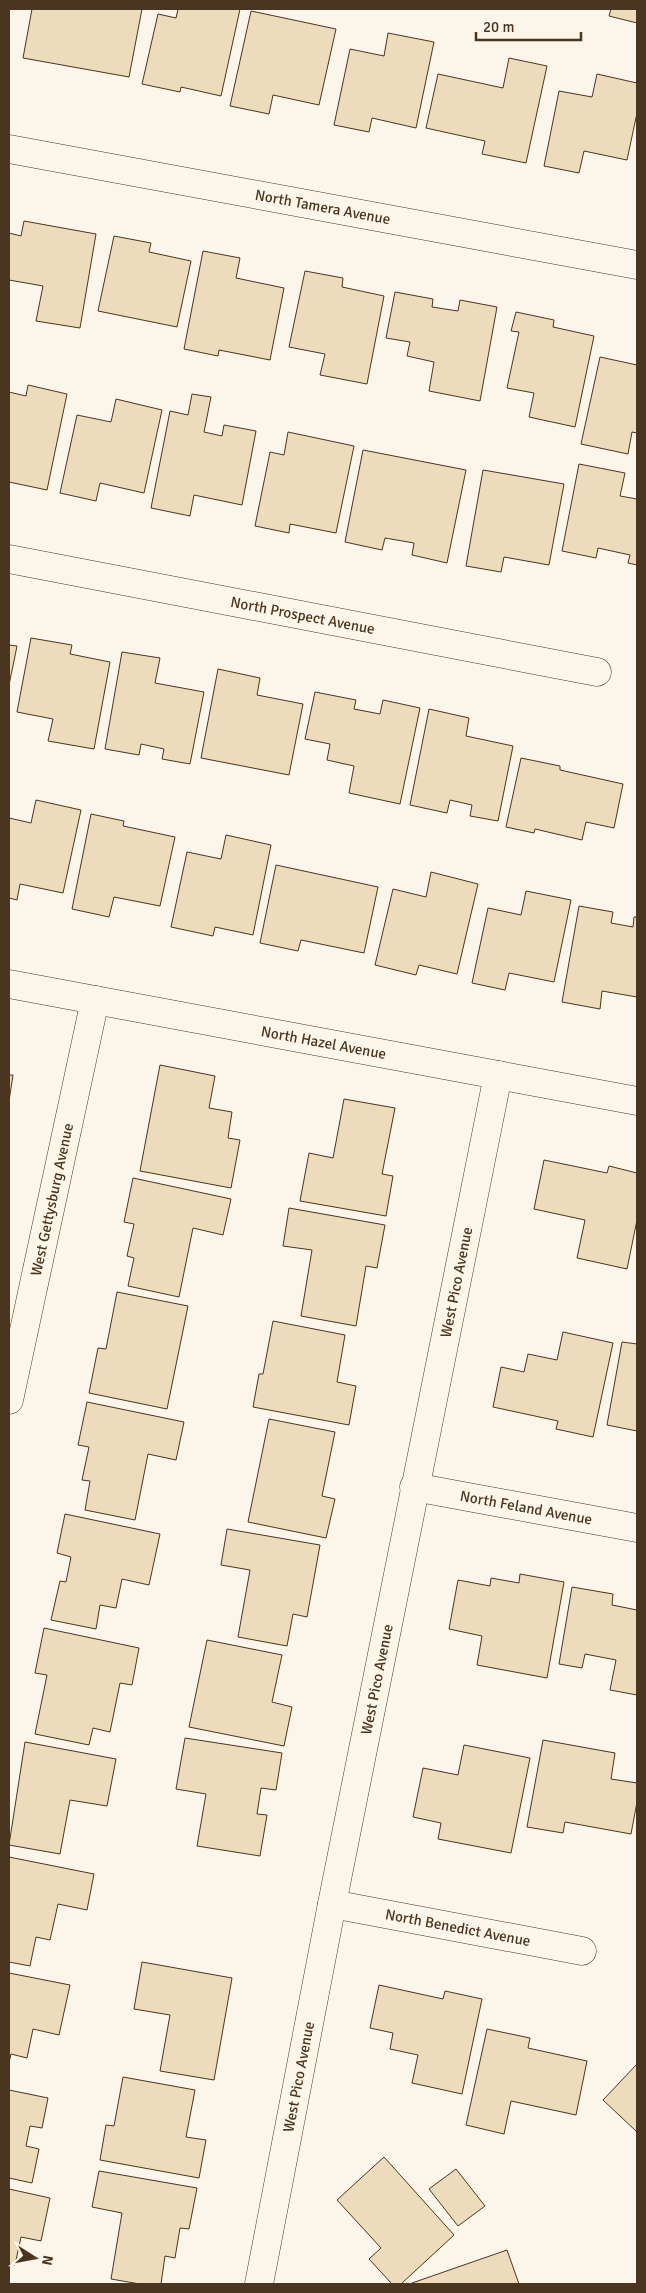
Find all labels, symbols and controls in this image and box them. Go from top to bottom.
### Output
scale bar [476,10,581,42]
text: 20 m [483,18,514,36]
street label: North Tamera Avenue [254,186,392,228]
street label: North Prospect Avenue [229,593,376,638]
street label: North Hazel Avenue [260,1022,388,1063]
street label: West Gettysburg Avenue [27,1121,77,1278]
street label: West Pico Avenue [437,1225,476,1339]
street label: North Feland Avenue [459,1487,594,1529]
street label: West Pico Avenue [357,1622,397,1736]
street label: North Benedict Avenue [384,1905,532,1950]
street label: West Pico Avenue [279,2020,318,2134]
north arrow [10,2233,60,2283]
text: N [38,2254,57,2267]

